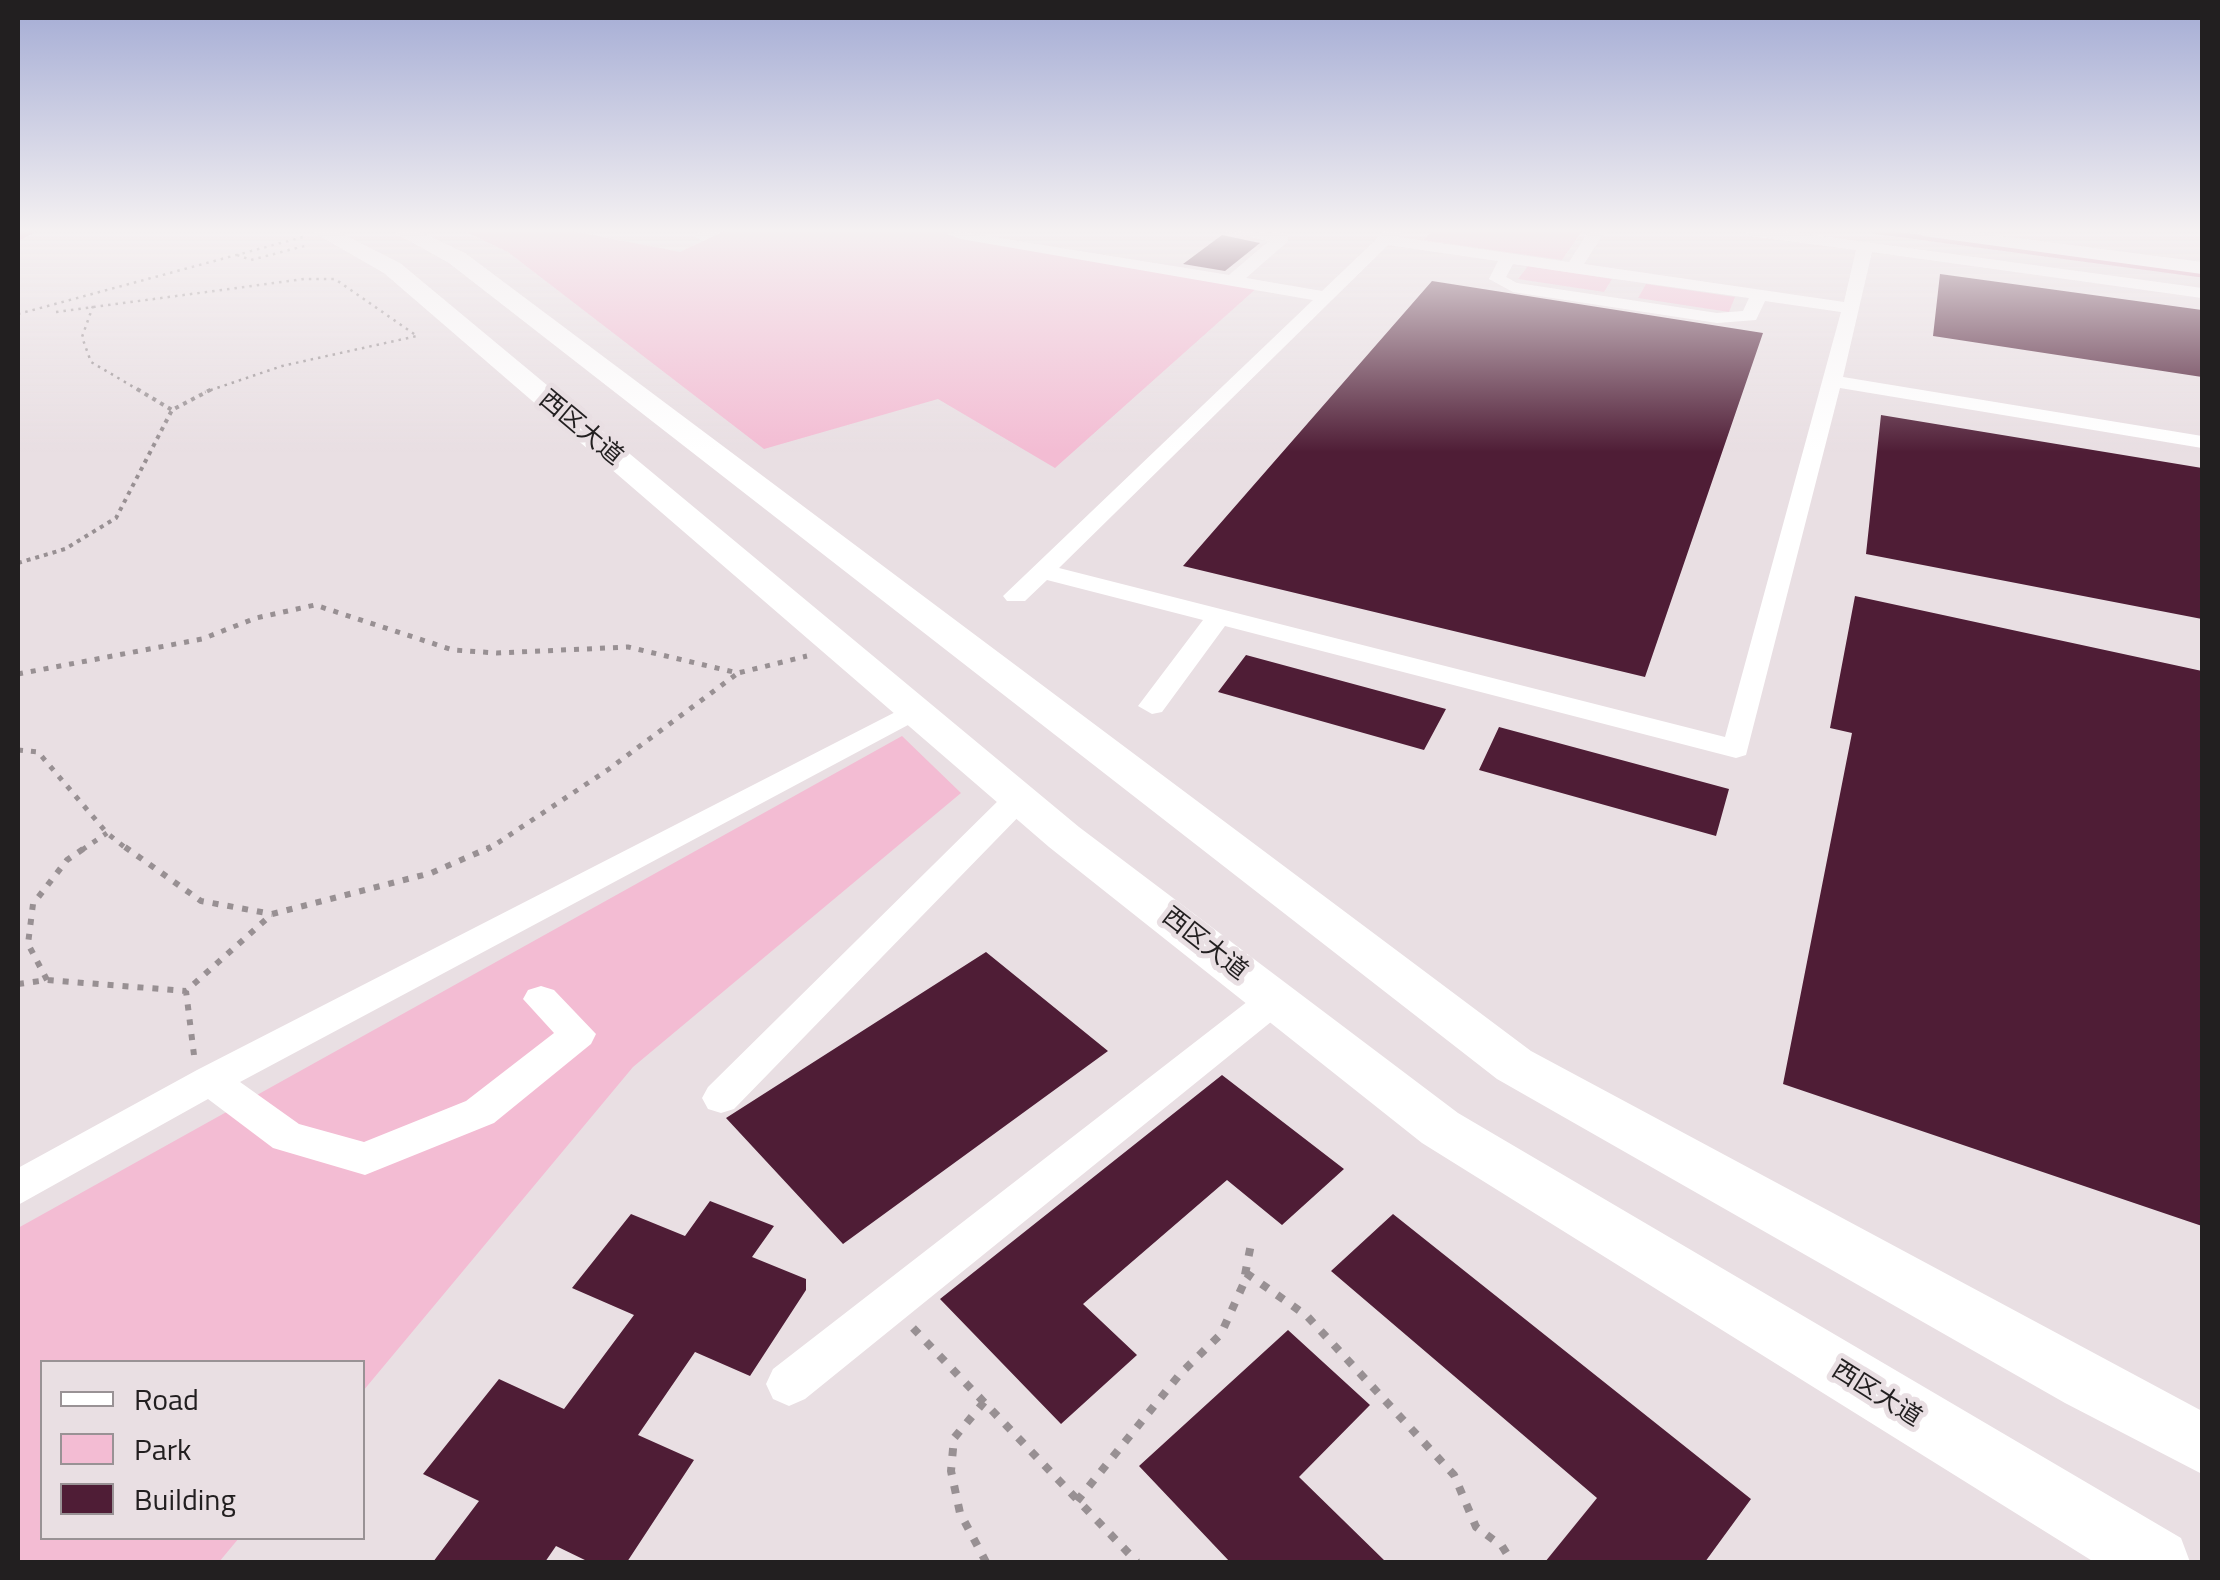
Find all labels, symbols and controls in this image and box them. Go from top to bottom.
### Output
street label: 西区大道 [532,385,628,473]
street label: 西区大道 [1155,902,1253,988]
street label: 西区大道 [1826,1356,1926,1434]
legend [40,1360,365,1540]
text: Road [134,1376,199,1422]
text: Park [134,1426,191,1472]
text: Building [134,1476,236,1522]

